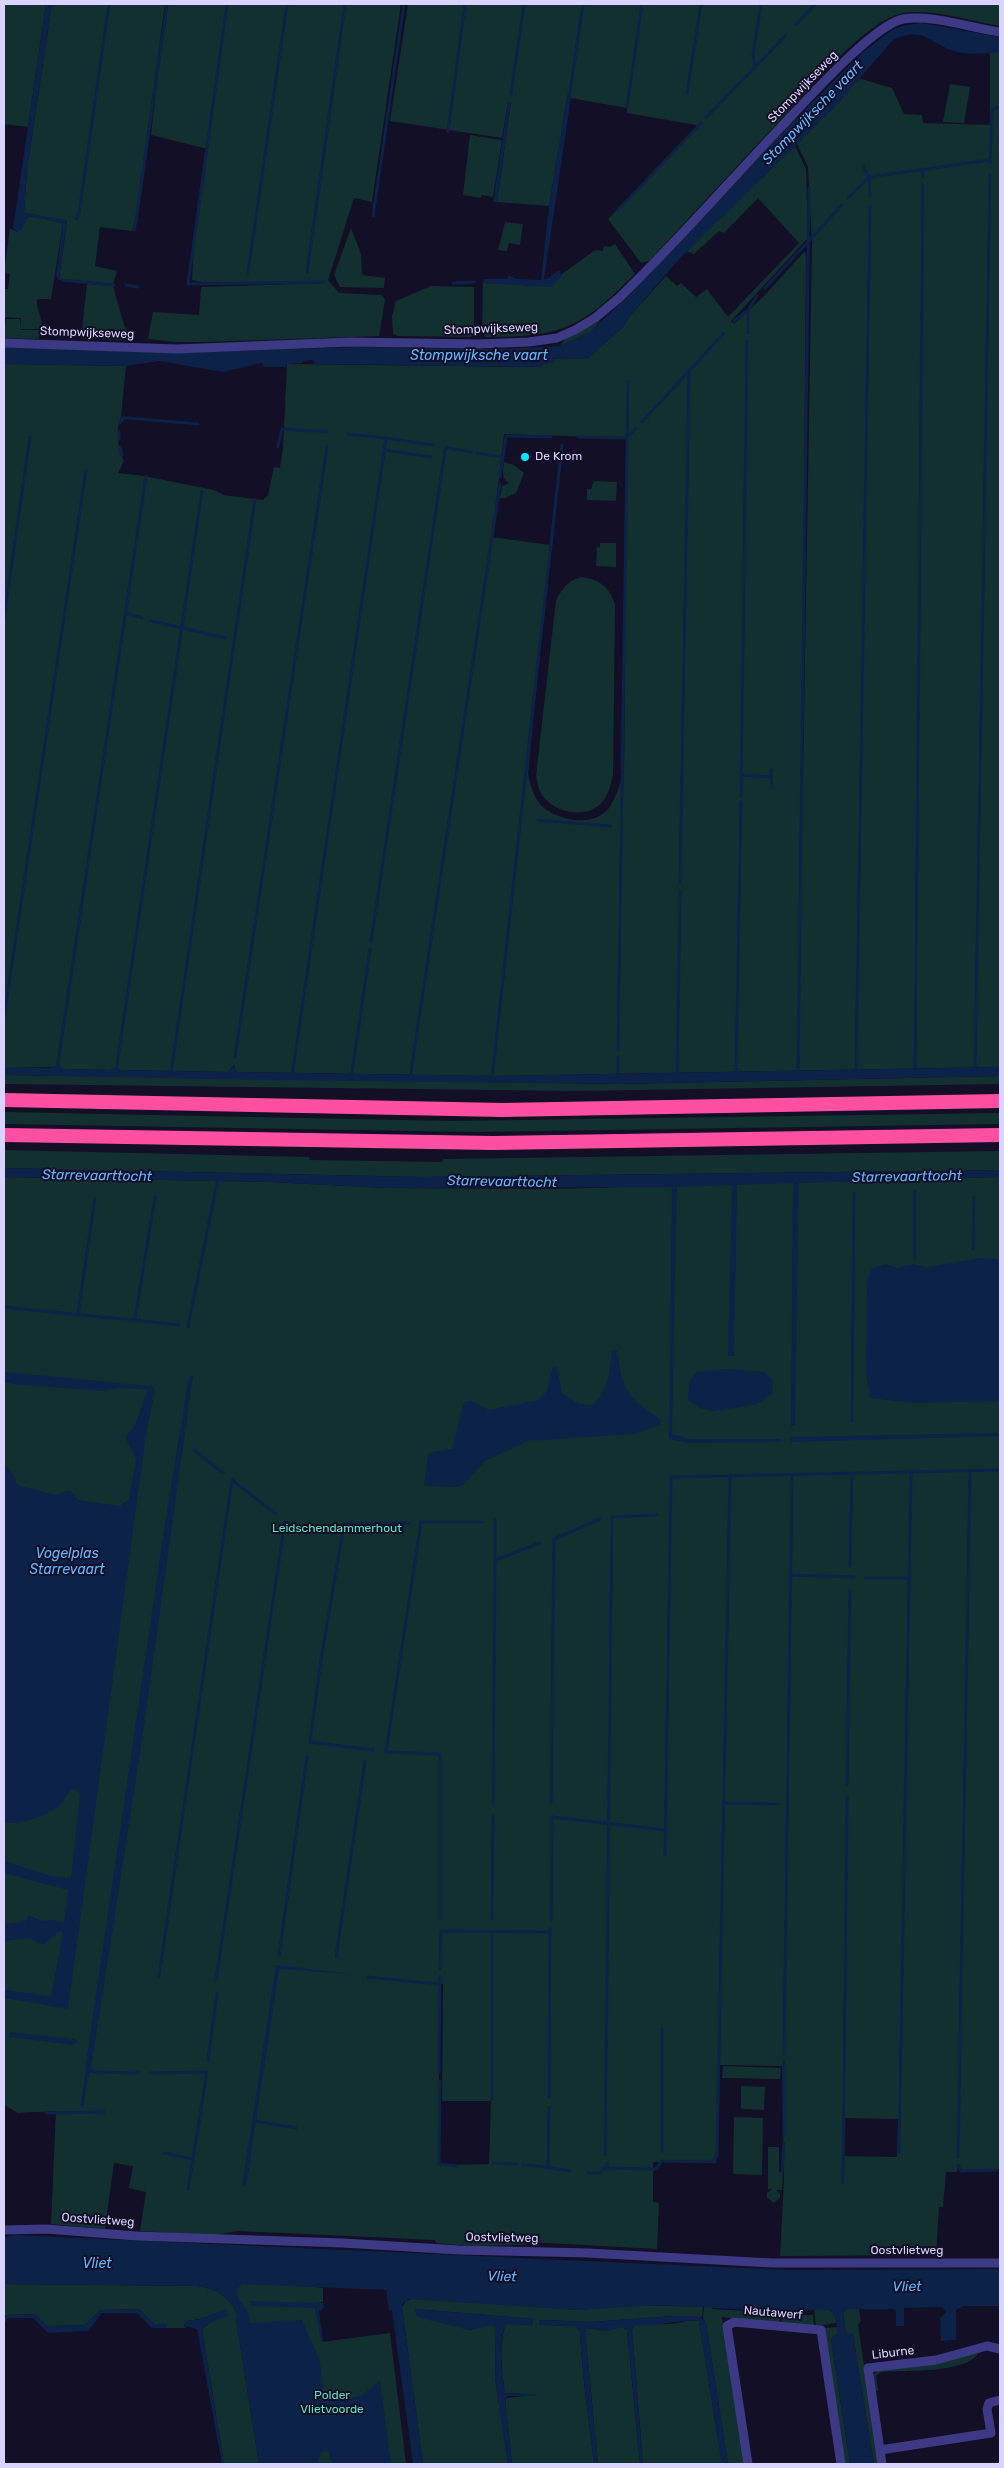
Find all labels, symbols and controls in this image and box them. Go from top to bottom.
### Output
street label: Stompwijkseweg [765,48,841,126]
water label: Stompwijksche vaart [759,58,867,168]
street label: Stompwijkseweg [444,320,538,338]
street label: Stompwijkseweg [40,324,134,342]
water label: Stompwijksche vaart [410,348,548,364]
place label: De Krom [535,450,582,464]
marker: De Krom [519,451,531,463]
water label: Starrevaarttocht [42,1167,152,1185]
water label: Starrevaarttocht [852,1168,962,1186]
water label: Starrevaarttocht [447,1173,557,1191]
park label: Leidschendammerhout [272,1522,402,1536]
water label: Vogelplas Starrevaart [29,1546,105,1578]
street label: Oostvlietweg [61,2210,135,2230]
street label: Oostvlietweg [465,2230,539,2246]
street label: Oostvlietweg [871,2244,943,2258]
water label: Vliet [82,2256,112,2272]
water label: Vliet [487,2268,517,2286]
water label: Vliet [892,2278,922,2296]
street label: Nautawerf [743,2303,803,2323]
street label: Liburne [871,2343,915,2363]
park label: Polder Vlietvoorde [300,2389,364,2417]

